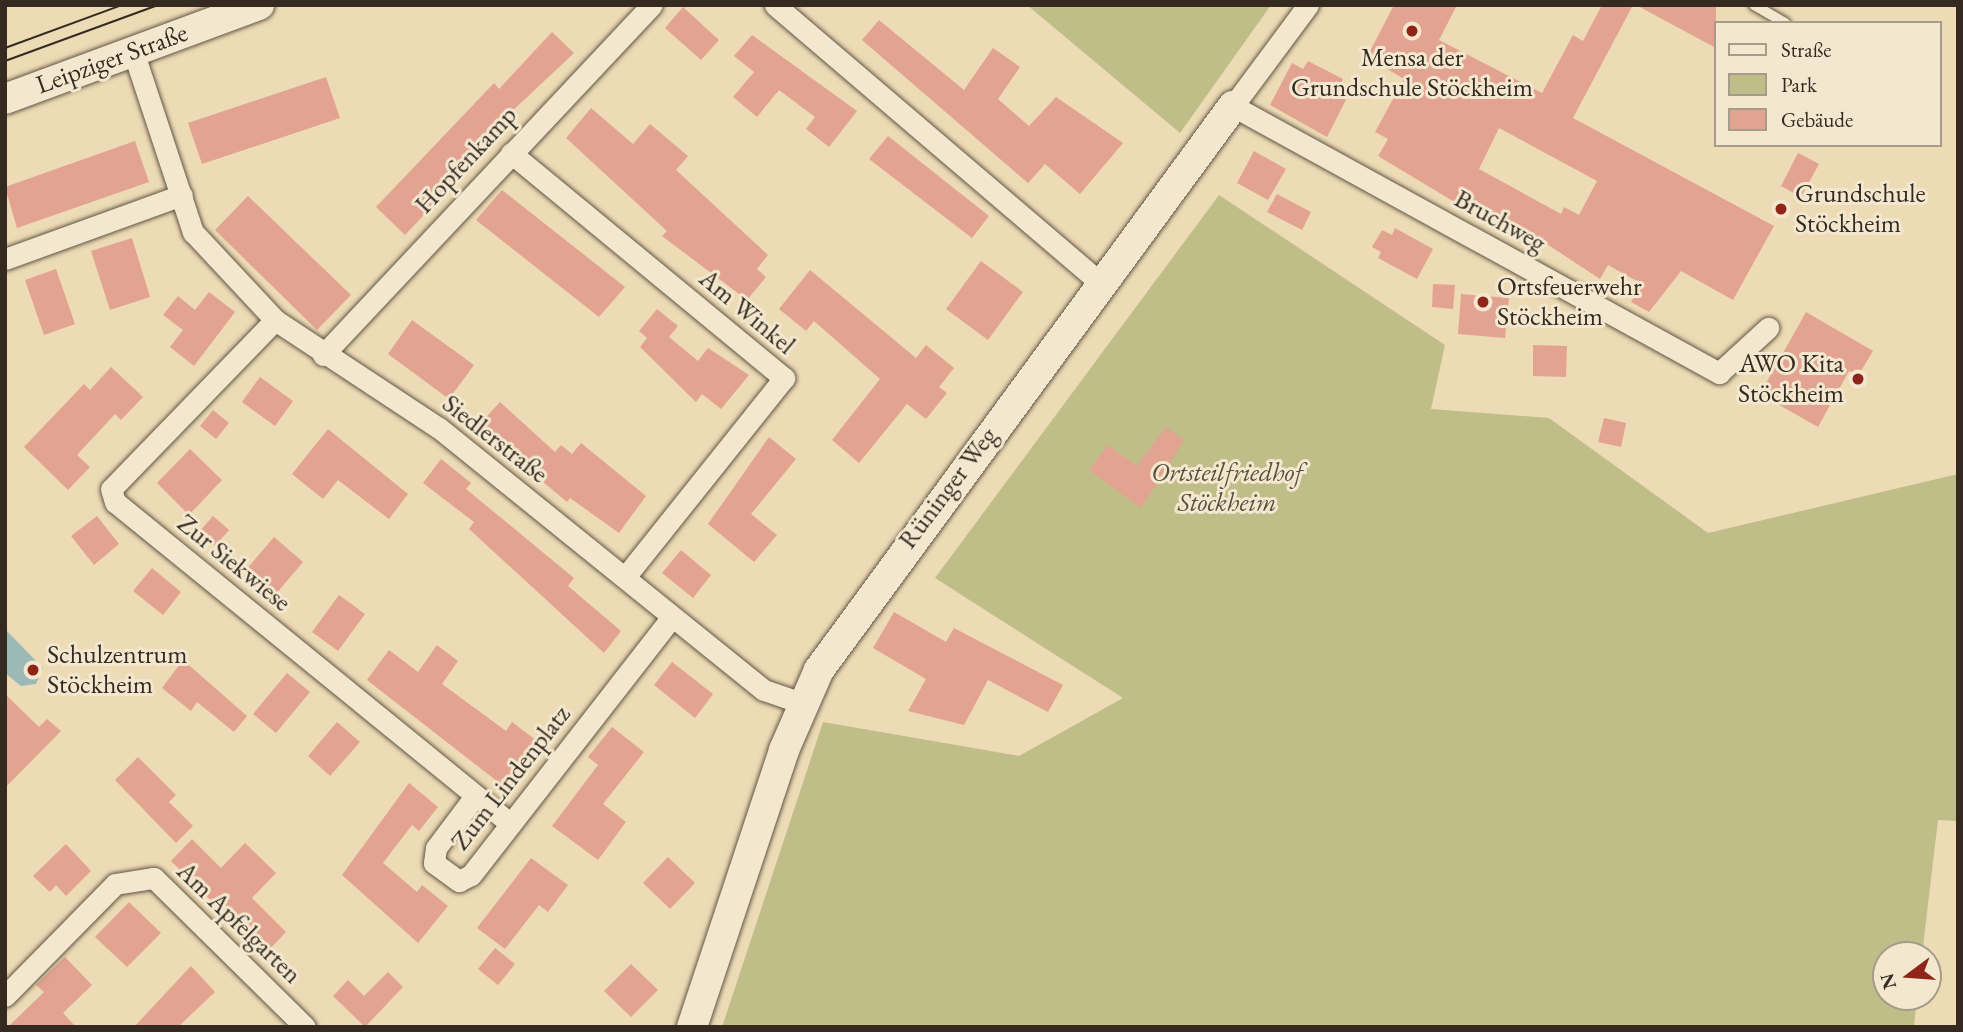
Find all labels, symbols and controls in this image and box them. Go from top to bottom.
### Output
street label: Leipziger Straße [32,17,192,101]
legend [1714,21,1942,147]
marker: Mensa der Grundschule Stöckheim [1404,23,1420,39]
text: Straße [1781,36,1832,63]
place label: Mensa der Grundschule Stöckheim [1291,42,1533,104]
text: Park [1781,71,1817,98]
street label: Hopfenkamp [408,100,524,220]
text: Gebäude [1781,106,1853,133]
place label: Grundschule Stöckheim [1795,178,1926,240]
street label: Bruchweg [1449,183,1551,259]
marker: Grundschule Stöckheim [1773,201,1789,217]
street label: Am Winkel [693,263,801,361]
place label: Ortsfeuerwehr Stöckheim [1497,271,1642,332]
marker: Ortsfeuerwehr Stöckheim [1475,294,1491,310]
place label: AWO Kita Stöckheim [1738,348,1844,410]
marker: AWO Kita Stöckheim [1850,371,1866,387]
street label: Siedlerstraße [436,388,554,490]
street label: Rüninger Weg [892,421,1004,555]
park label: Ortsteilfriedhof Stöckheim [1151,457,1303,518]
street label: Zur Siekwiese [171,508,297,618]
place label: Schulzentrum Stöckheim [47,639,187,700]
marker: Schulzentrum Stöckheim [25,662,41,678]
street label: Zum Lindenplatz [445,700,577,856]
street label: Am Apfelgarten [170,856,308,990]
north arrow [1872,941,1942,1011]
text: N [1874,971,1902,992]

